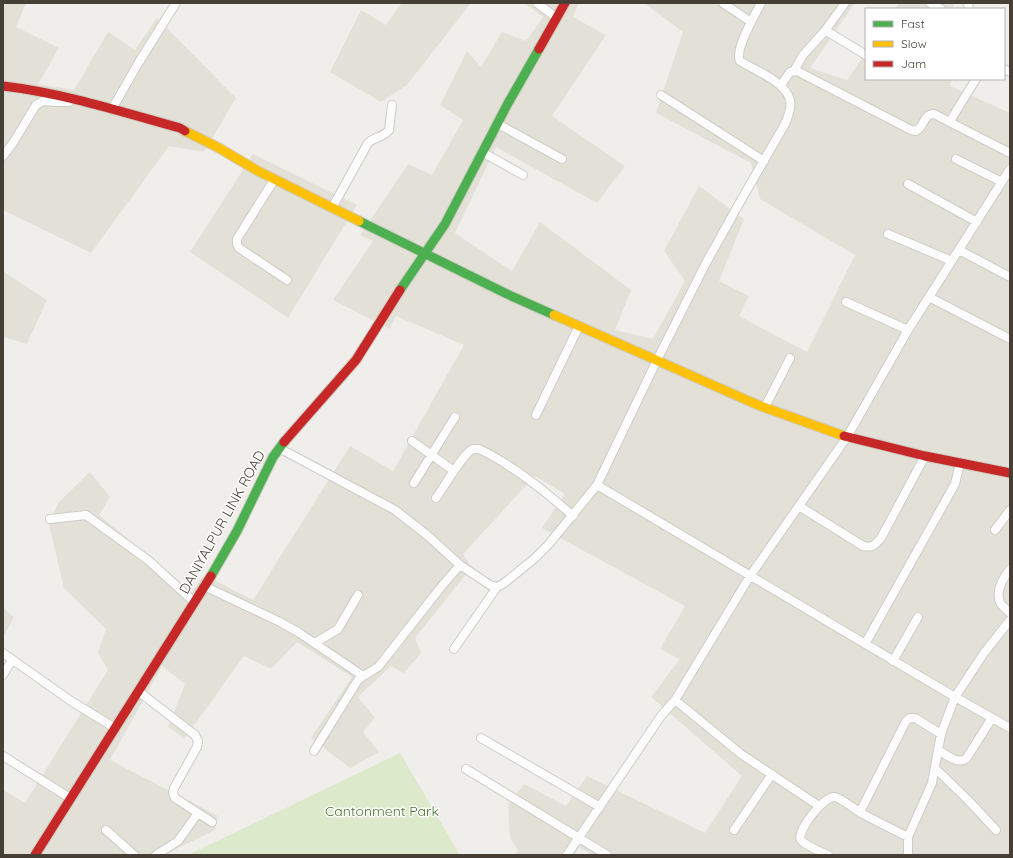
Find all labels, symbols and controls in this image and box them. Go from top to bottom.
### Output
legend [865,8,1005,80]
text: Fast [901,16,925,31]
text: Slow [901,36,927,51]
text: Jam [901,56,926,71]
street label: DANIYALPUR LINK ROAD [175,447,269,597]
park label: Cantonment Park [325,802,439,820]

